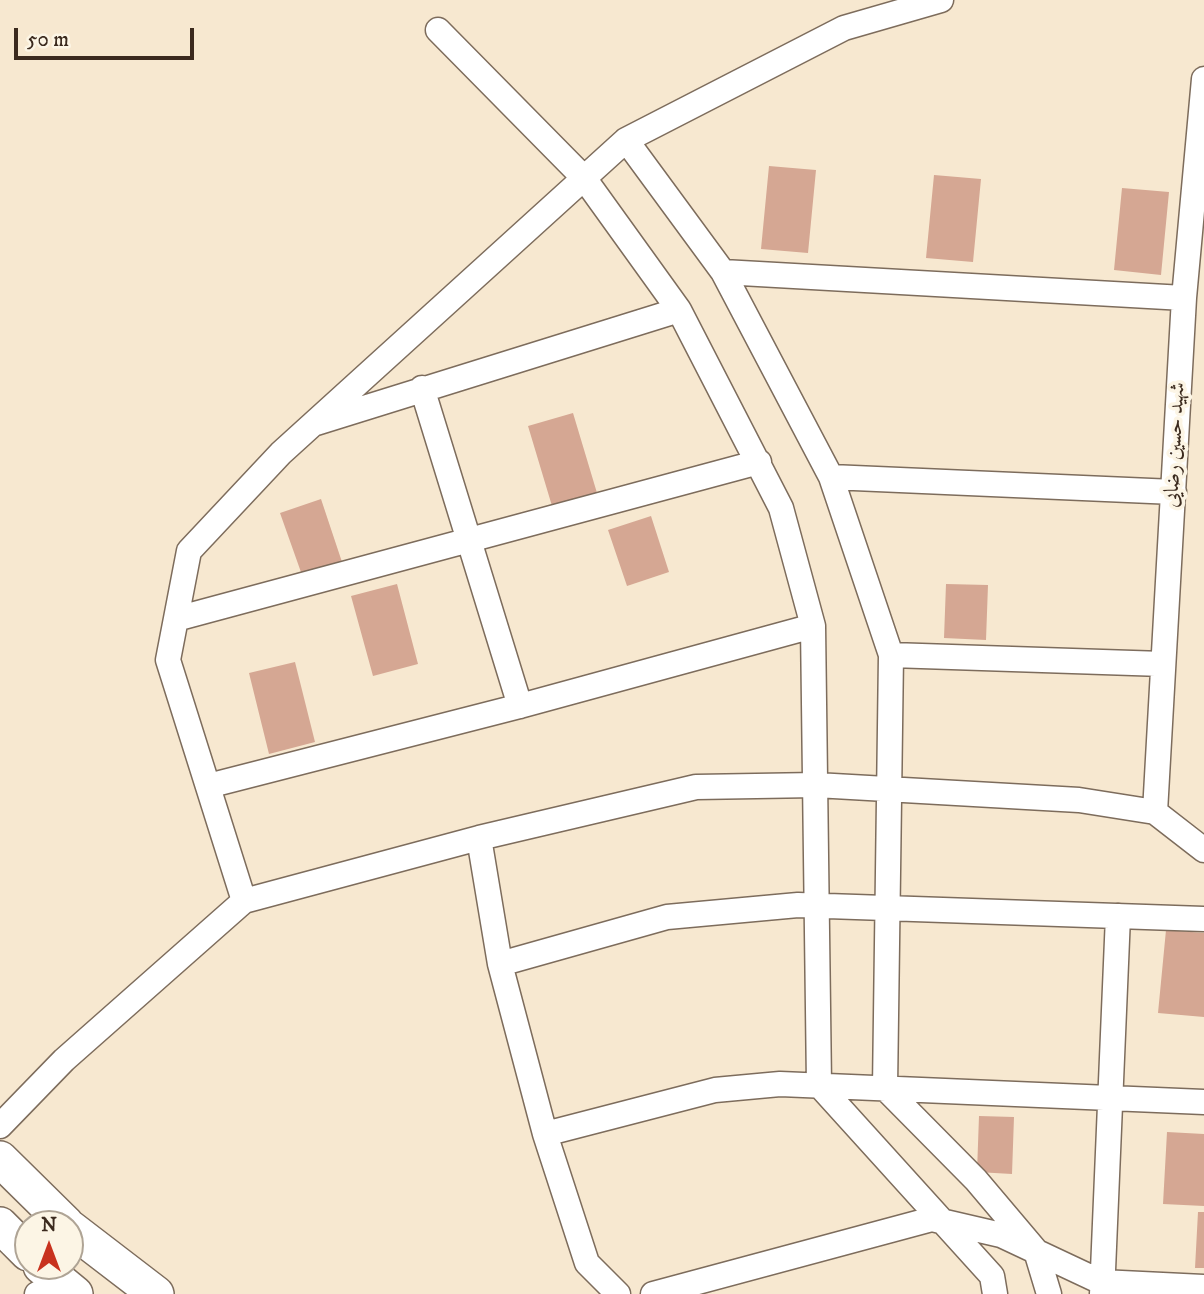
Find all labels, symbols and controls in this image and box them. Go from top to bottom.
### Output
scale bar [18,14,198,58]
text: 50 m [27,27,69,53]
street label: شهید حسین رضایی [1160,382,1192,508]
north arrow [14,1210,84,1280]
text: N [41,1214,57,1237]

